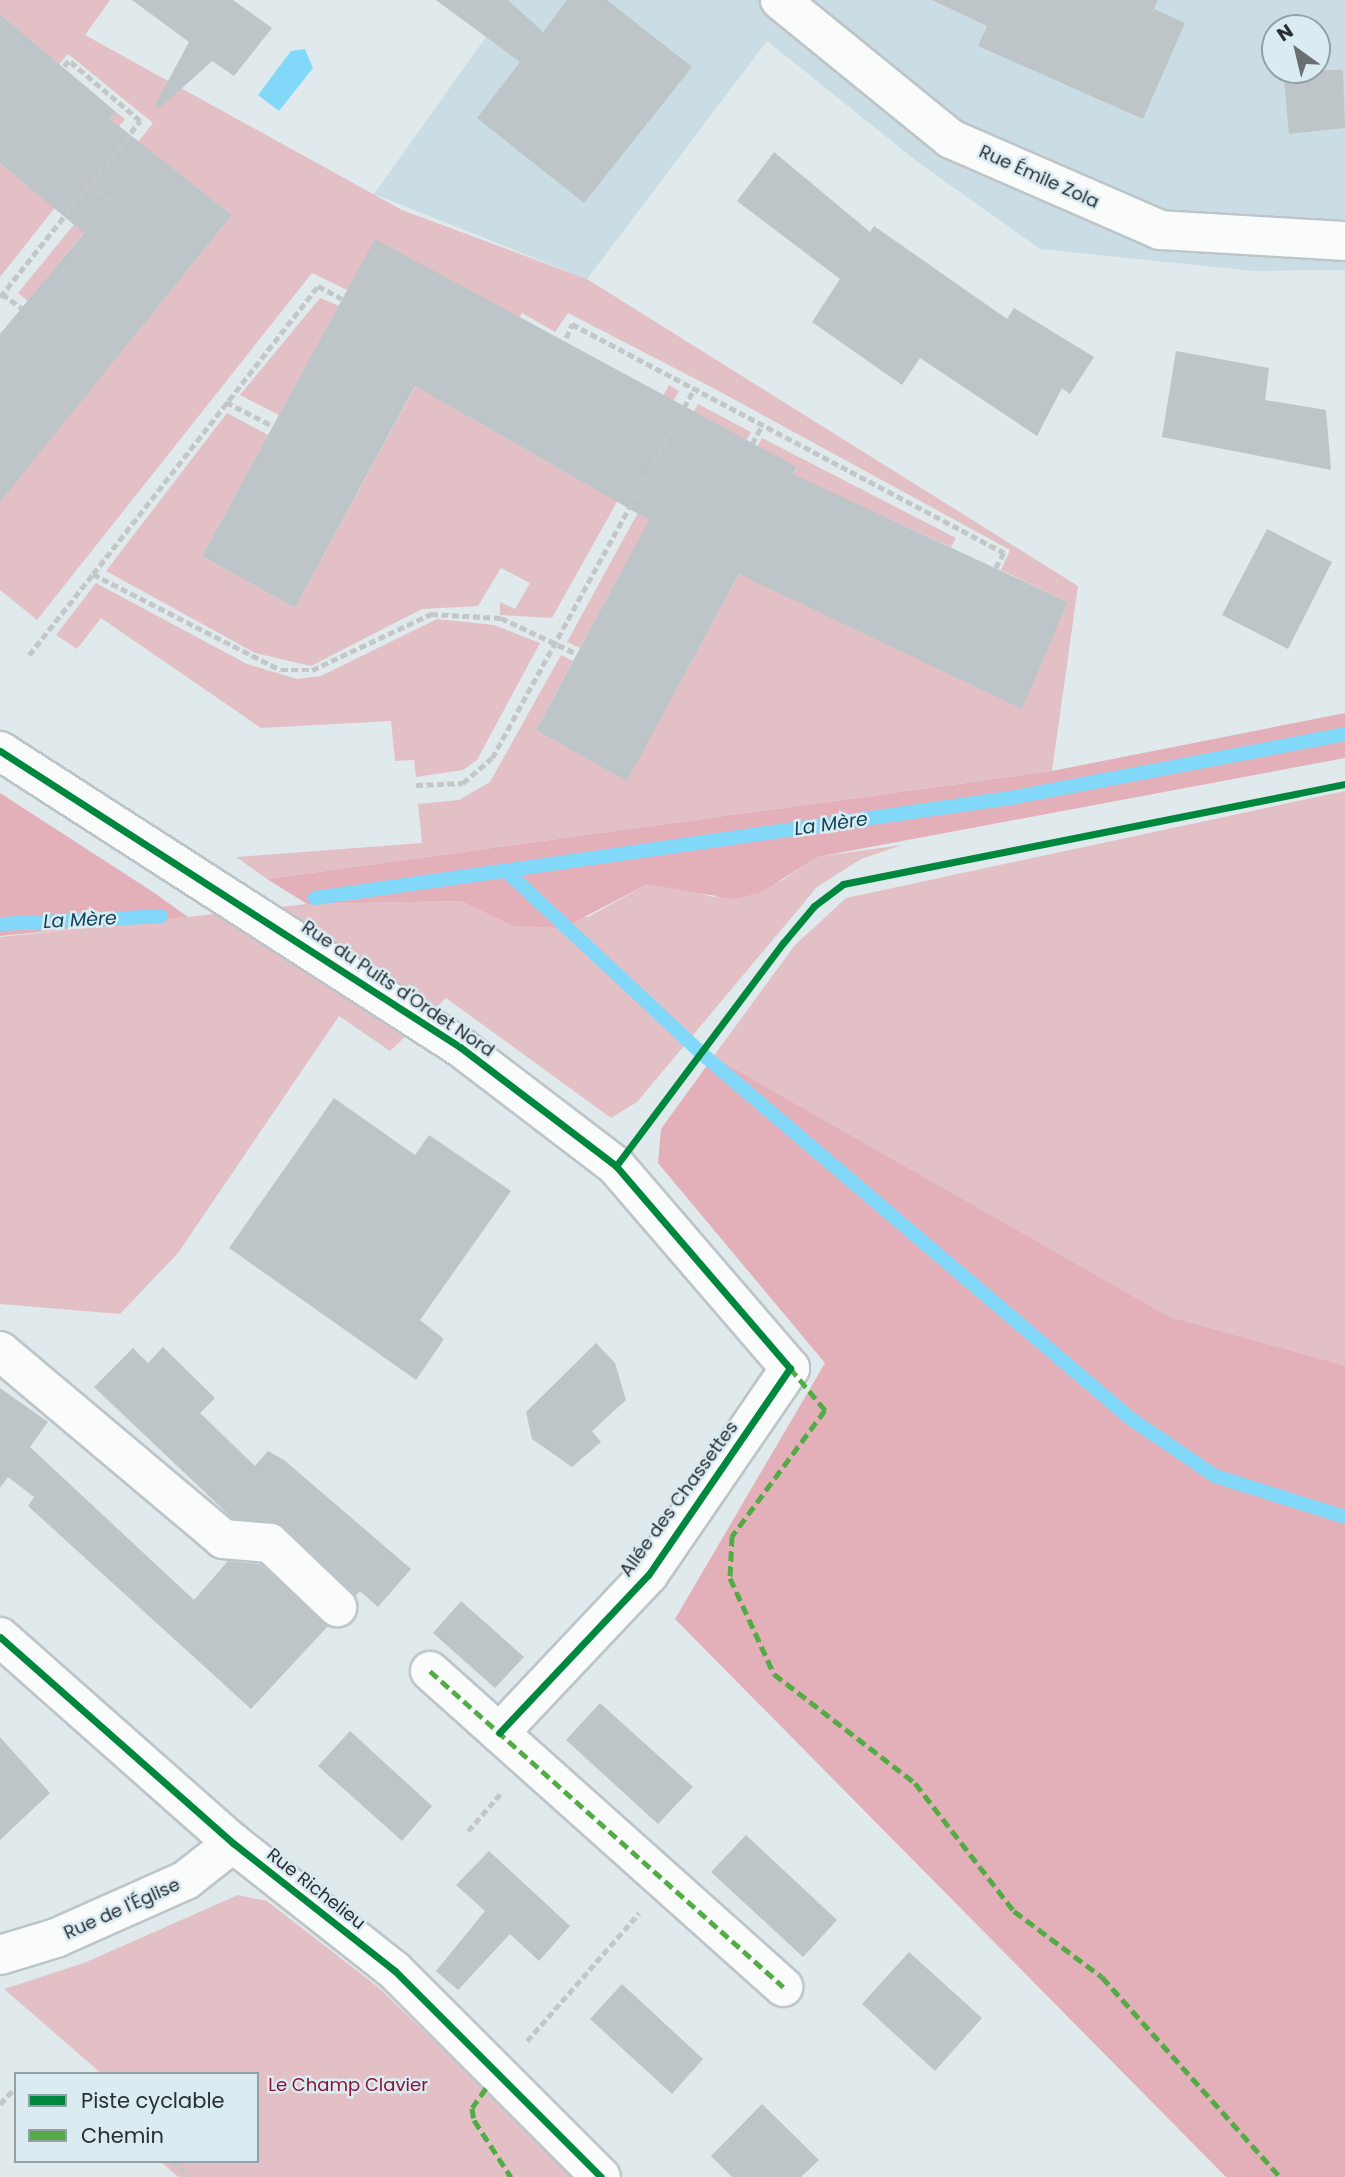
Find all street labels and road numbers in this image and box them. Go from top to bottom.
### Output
street label: Rue Émile Zola [976,141,1102,213]
street label: Rue du Puits d'Ordet Nord [298,916,498,1062]
street label: Allée des Chassettes [615,1417,743,1581]
street label: Rue Richelieu [262,1844,370,1934]
street label: Rue de l'Église [61,1874,183,1944]

